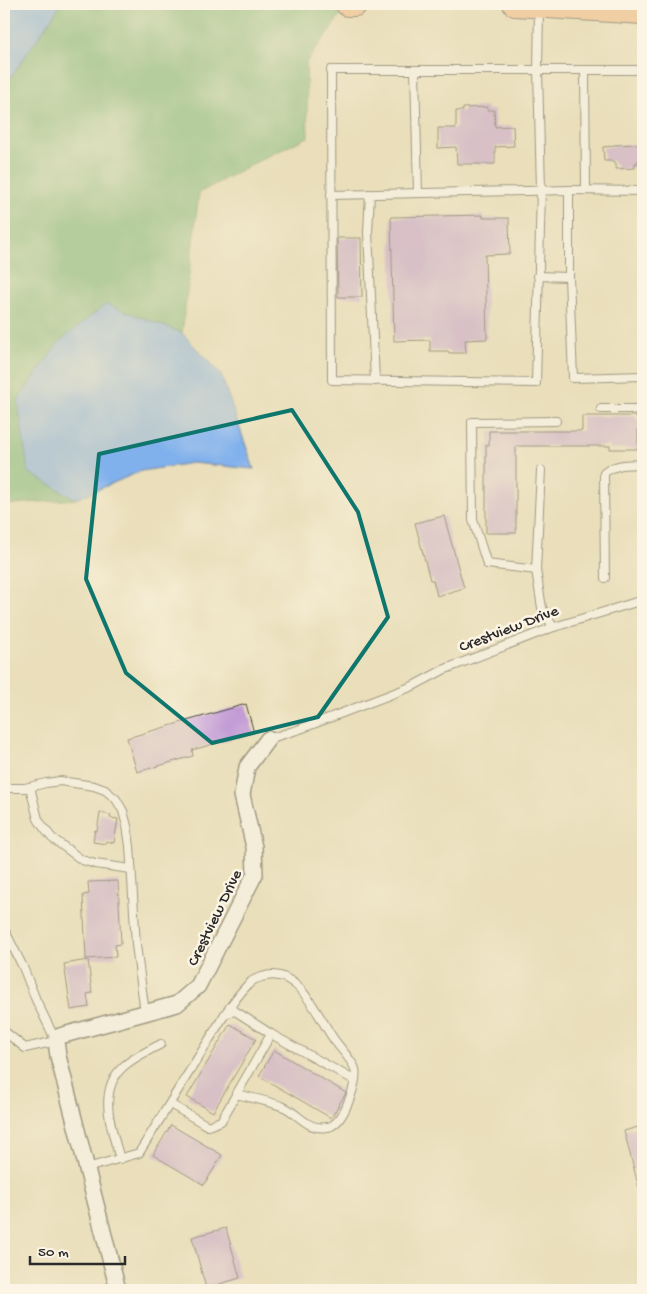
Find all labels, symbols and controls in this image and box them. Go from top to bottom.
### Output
street label: Crestview Drive [457,602,562,658]
street label: Crestview Drive [185,867,248,970]
scale bar [30,1234,125,1266]
text: 50 m [38,1244,69,1262]

